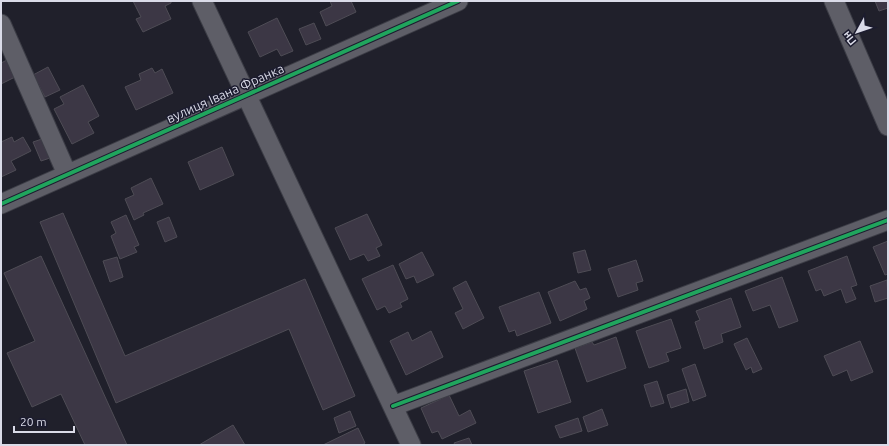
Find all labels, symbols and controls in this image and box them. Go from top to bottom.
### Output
north arrow [837,12,877,52]
text: Пн [840,29,859,48]
street label: вулиця Івана Франка [164,61,286,125]
scale bar [14,408,74,434]
text: 20 m [20,415,47,428]

